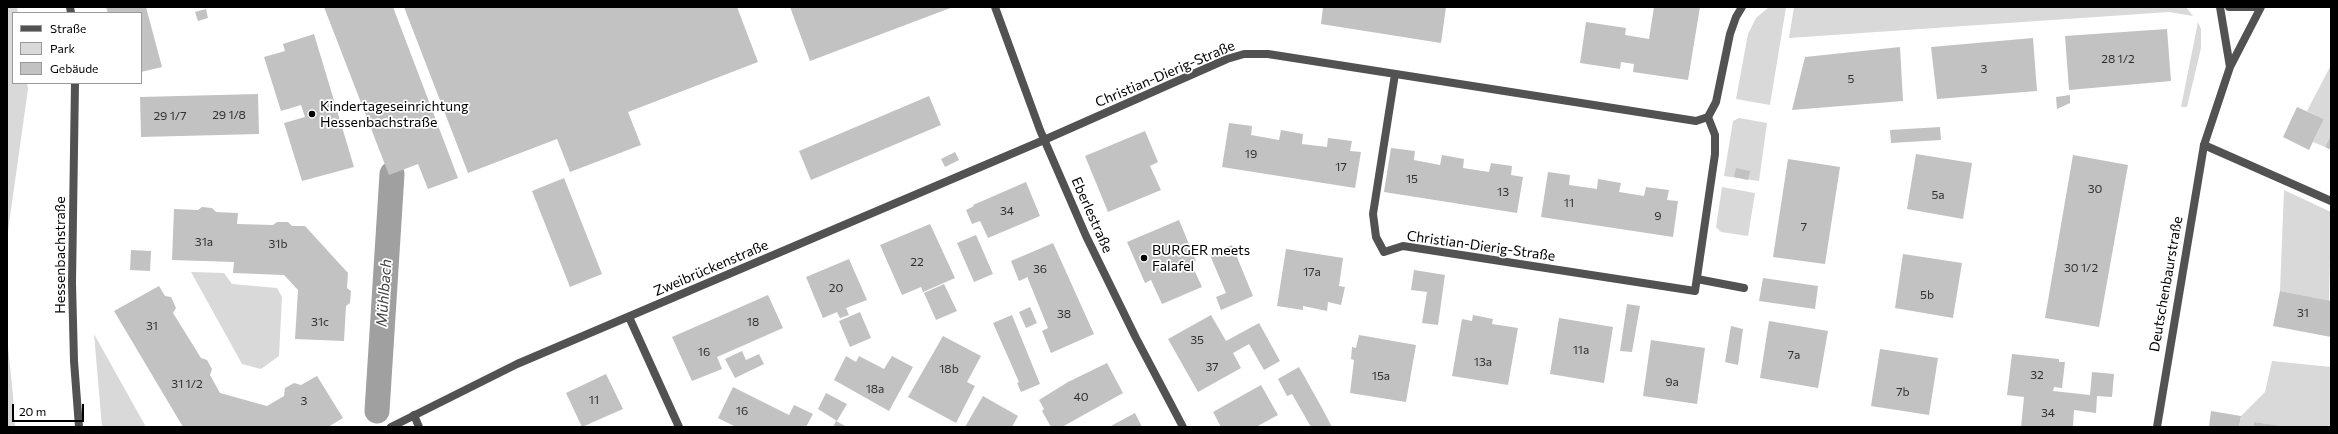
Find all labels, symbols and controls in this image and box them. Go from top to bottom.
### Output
legend [12,12,142,84]
text: Straße [50,21,86,35]
street label: Christian-Dierig-Straße [1093,37,1237,111]
text: Park [50,41,75,55]
house number: 28 1/2 [2101,52,2135,66]
text: Gebäude [50,61,98,75]
house number: 3 [1981,62,1987,76]
house number: 5 [1848,72,1854,86]
place label: Kindertageseinrichtung Hessenbachstraße [320,98,469,130]
house number: 29 1/8 [212,108,246,122]
house number: 29 1/7 [153,109,187,123]
marker: Kindertageseinrichtung Hessenbachstraße [307,109,317,119]
house number: 19 [1245,147,1257,161]
house number: 17 [1335,160,1347,174]
house number: 15 [1406,172,1418,186]
street label: Eberlestraße [1068,174,1116,256]
house number: 30 [2088,182,2102,196]
house number: 13 [1497,185,1509,199]
house number: 5a [1931,188,1945,202]
street label: Hessenbachstraße [52,196,68,314]
house number: 11 [1564,196,1574,210]
house number: 34 [1000,204,1014,218]
house number: 9 [1654,209,1662,223]
street label: Deutschenbaurstraße [2146,215,2186,353]
house number: 7 [1801,220,1807,234]
street label: Christian-Dierig-Straße [1406,227,1556,265]
house number: 31a [195,235,213,249]
street label: Zweibrückenstraße [651,236,771,300]
house number: 31b [268,237,288,251]
place label: BURGER meets Falafel [1152,242,1250,274]
marker: BURGER meets Falafel [1139,253,1149,263]
house number: 22 [910,255,924,269]
water label: Mühlbach [373,259,395,327]
house number: 30 1/2 [2064,261,2098,275]
house number: 36 [1033,262,1047,276]
house number: 17a [1303,265,1321,279]
house number: 20 [829,281,843,295]
house number: 5b [1920,288,1934,302]
house number: 31 [2297,306,2309,320]
house number: 38 [1057,307,1071,321]
house number: 31c [311,315,329,329]
house number: 18 [747,315,759,329]
house number: 31 [146,319,158,333]
house number: 35 [1190,333,1204,347]
house number: 11a [1573,343,1589,357]
house number: 16 [698,345,710,359]
house number: 7a [1788,348,1800,362]
house number: 13a [1474,355,1492,369]
house number: 37 [1205,360,1219,374]
house number: 18b [939,362,959,376]
house number: 32 [2030,368,2044,382]
house number: 15a [1372,369,1390,383]
house number: 9a [1665,375,1679,389]
house number: 31 1/2 [171,377,203,391]
house number: 18a [866,382,884,396]
house number: 7b [1896,385,1910,399]
house number: 40 [1073,390,1089,404]
house number: 11 [589,393,599,407]
house number: 3 [301,394,307,408]
scale bar [14,396,86,422]
text: 20 m [19,404,46,418]
house number: 16 [736,404,748,418]
house number: 34 [2041,406,2055,420]

